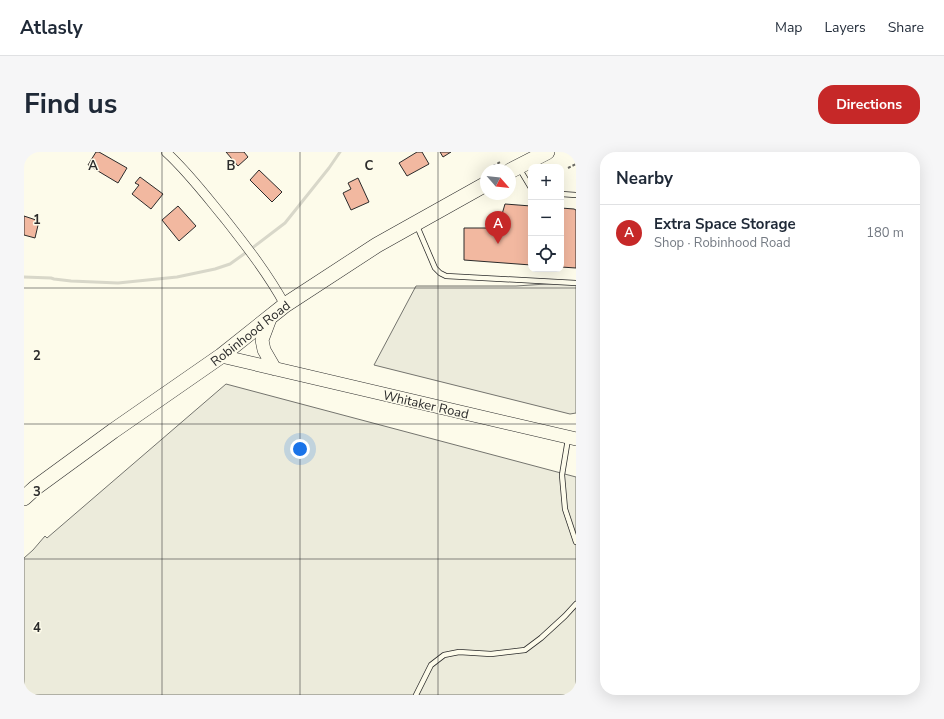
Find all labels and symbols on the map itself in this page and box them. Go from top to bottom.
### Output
text: A [88,157,98,175]
text: B [227,157,236,175]
text: C [365,157,374,175]
north arrow [480,164,516,200]
text: 1 [33,211,41,229]
pin: A [485,211,511,244]
street label: Robinhood Road [207,297,294,371]
text: 2 [33,347,41,365]
street label: Whitaker Road [381,386,471,424]
your location [290,439,310,459]
text: 3 [33,483,41,501]
text: 4 [33,619,41,637]

